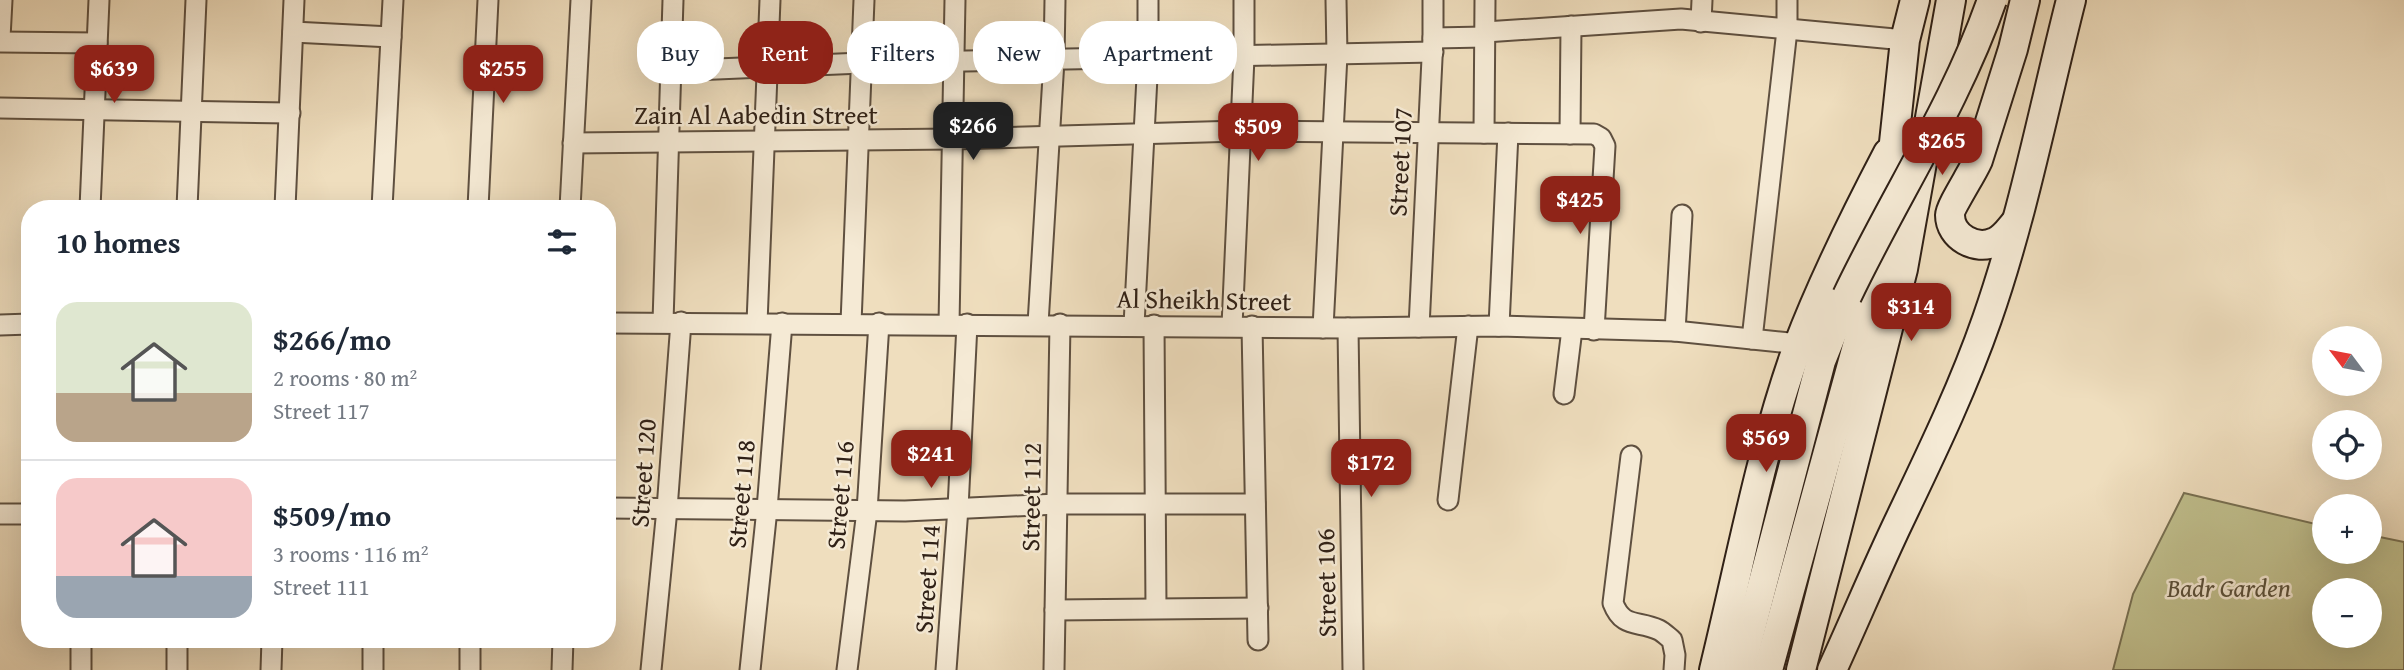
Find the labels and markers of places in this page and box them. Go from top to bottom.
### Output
pin: $639 [73,46,155,105]
pin: $255 [462,46,544,105]
pin: $266 [932,102,1014,162]
pin: $509 [1217,104,1299,163]
pin: $265 [1901,118,1983,177]
pin: $425 [1539,176,1621,236]
pin: $314 [1870,284,1952,343]
pin: $569 [1725,414,1807,474]
pin: $241 [890,430,972,490]
pin: $172 [1330,440,1412,499]

